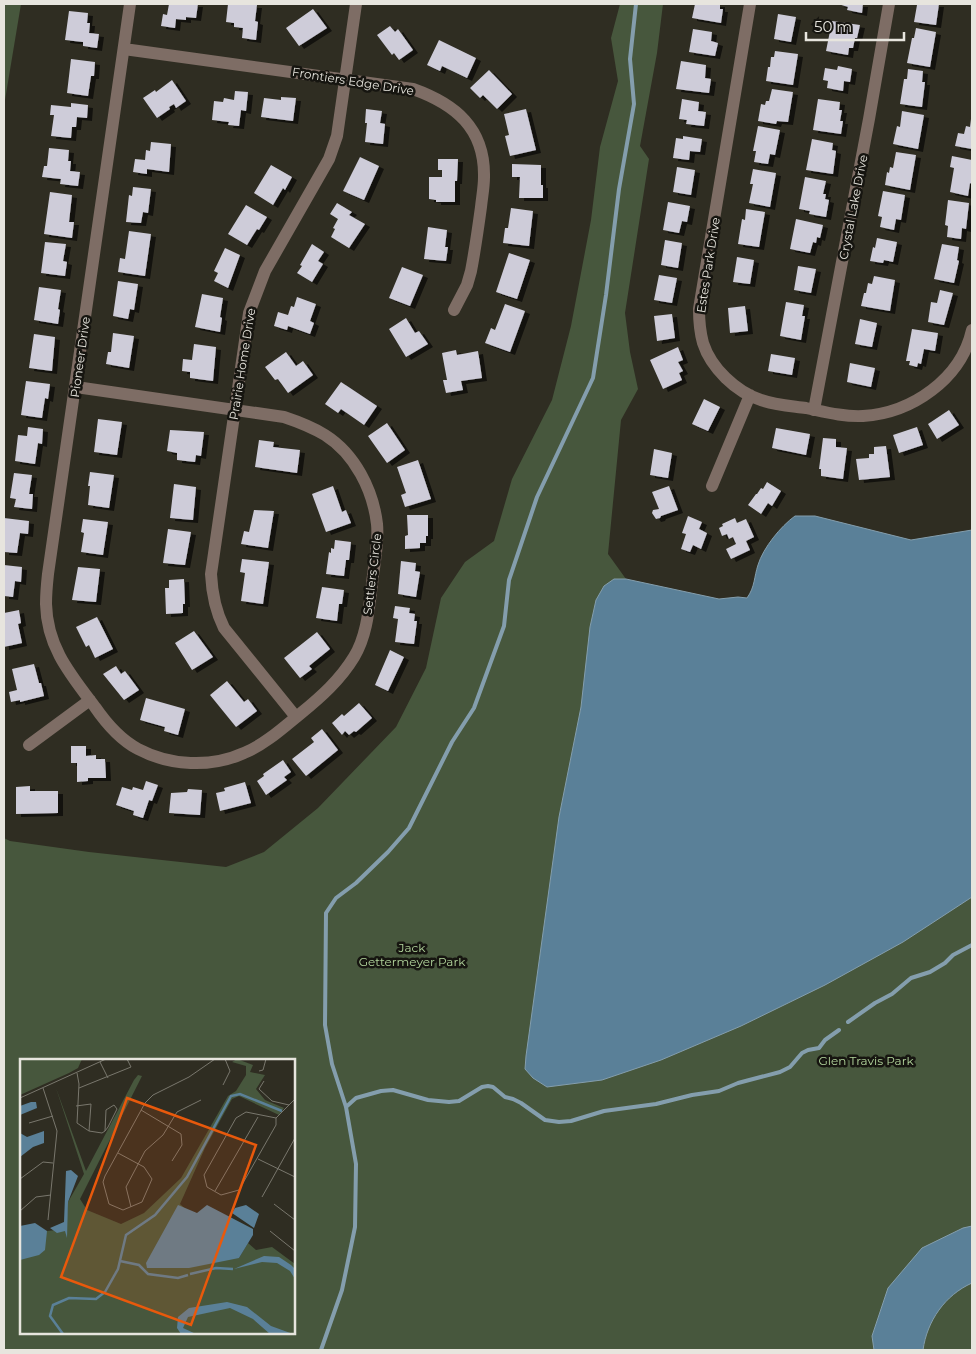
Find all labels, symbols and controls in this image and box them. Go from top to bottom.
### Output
scale bar [806,10,904,42]
text: 50 m [814,17,852,36]
street label: Frontiers Edge Drive [291,64,415,98]
street label: Crystal Lake Drive [835,153,871,261]
street label: Estes Park Drive [693,216,723,314]
street label: Prairie Home Drive [226,307,258,421]
street label: Pioneer Drive [67,316,93,398]
street label: Settlers Circle [360,532,384,616]
park label: Jack Gettermeyer Park [359,940,466,969]
park label: Glen Travis Park [818,1053,914,1068]
inset map [20,1059,295,1334]

